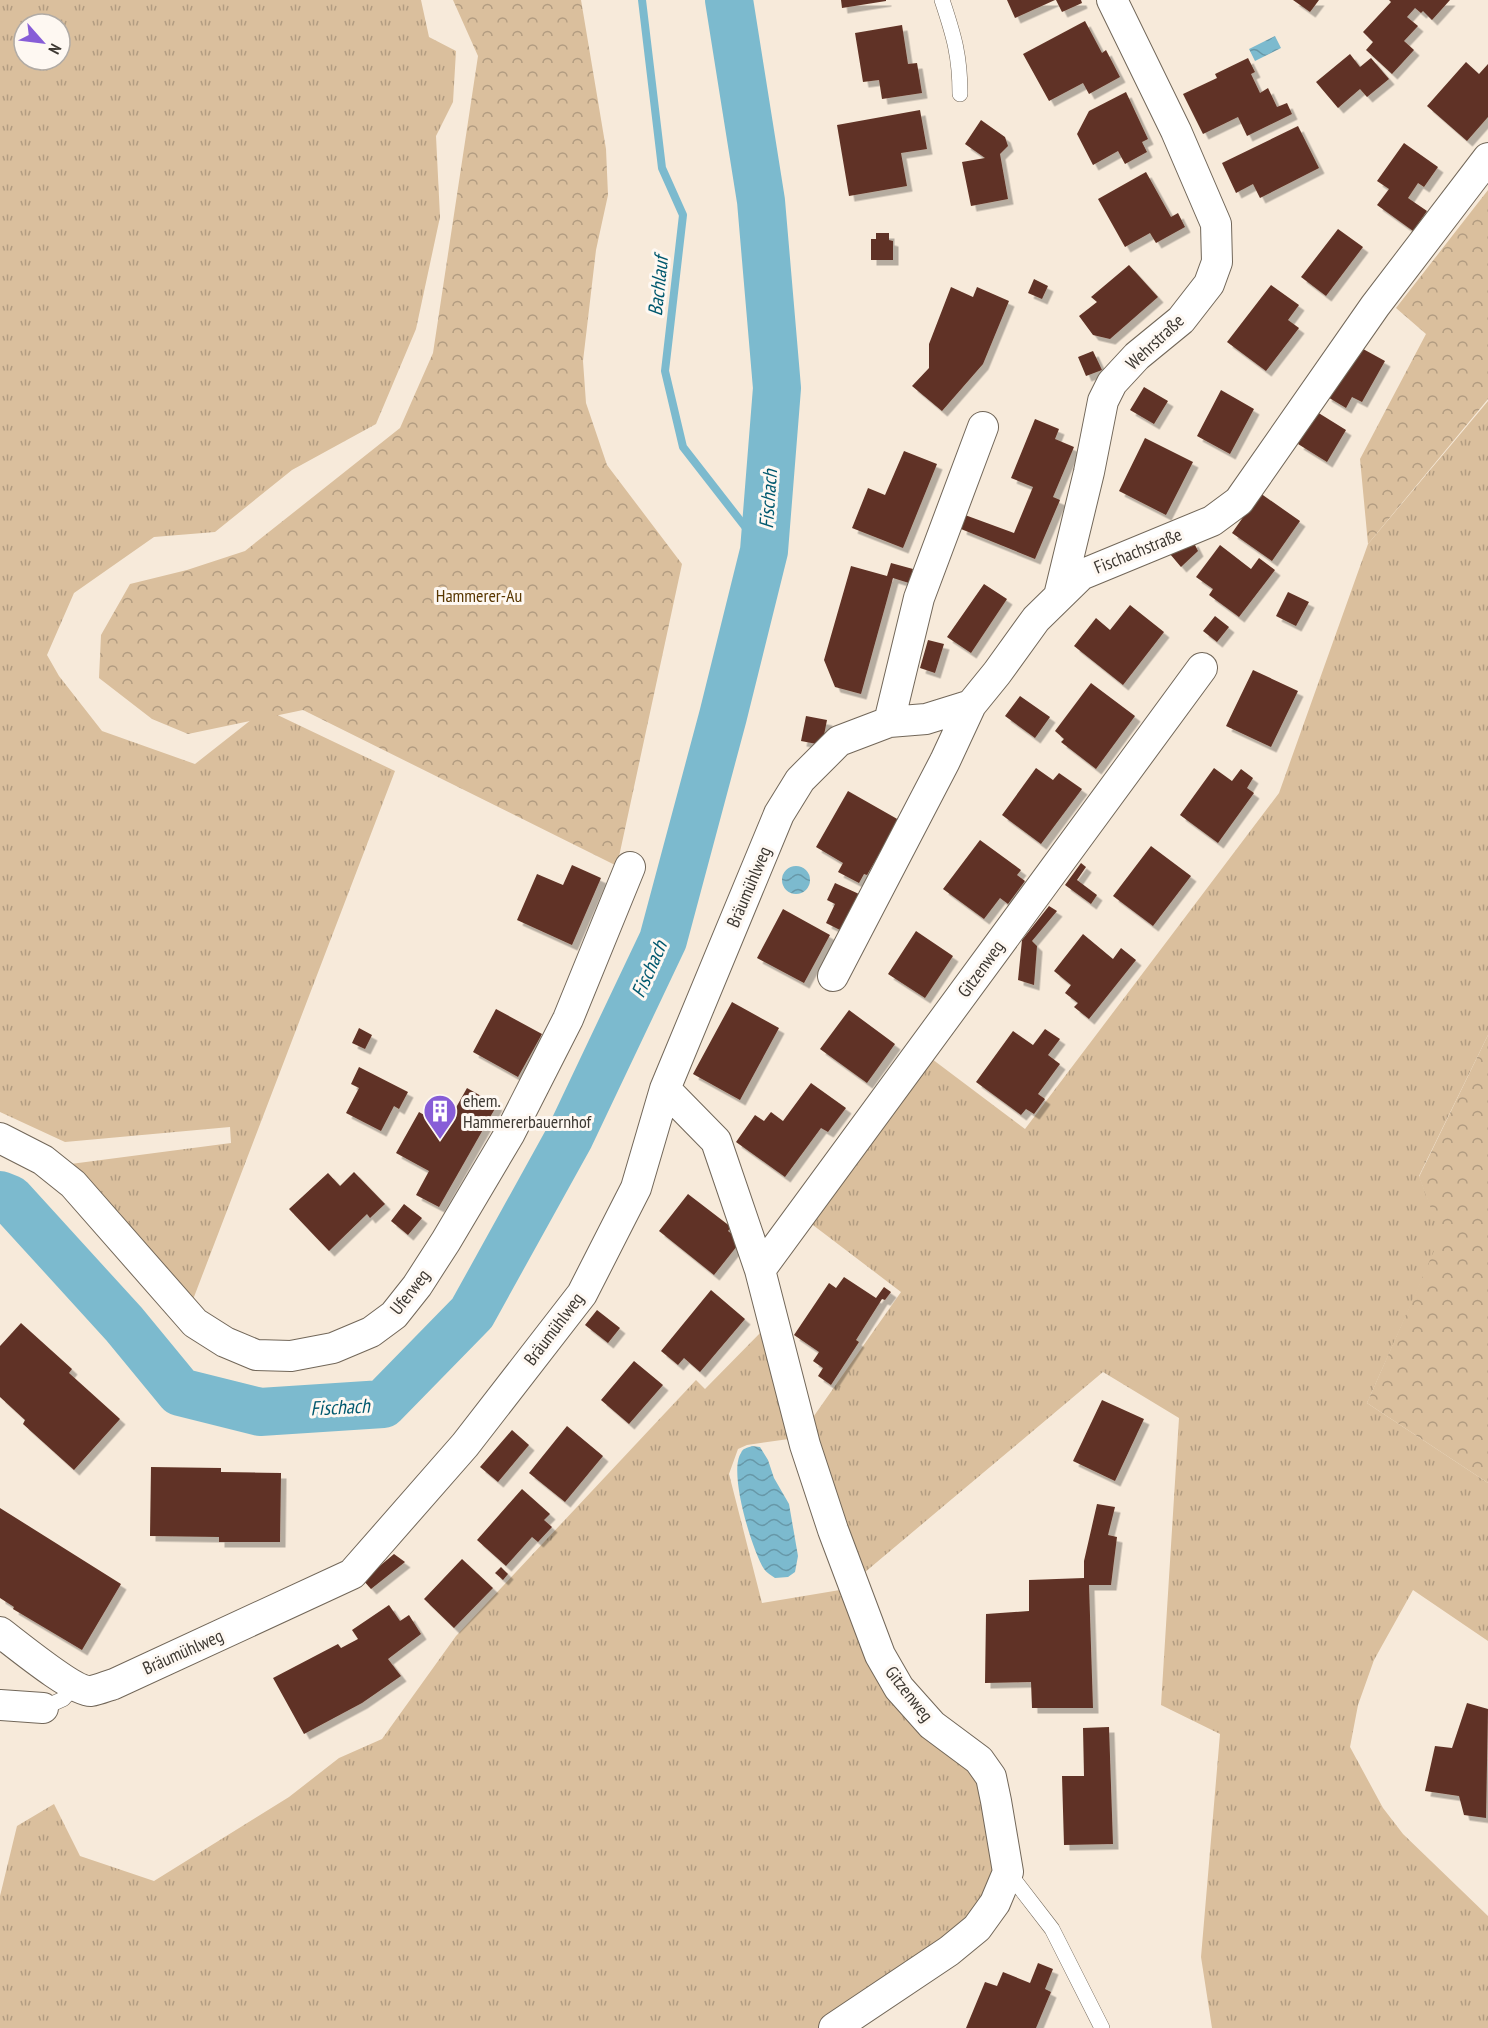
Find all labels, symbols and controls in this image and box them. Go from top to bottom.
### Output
north arrow [12,12,72,72]
text: N [44,41,66,58]
water label: Bachlauf [642,250,675,317]
street label: Wehrstraße [1121,309,1189,374]
water label: Fischach [753,467,783,529]
street label: Fischachstraße [1091,523,1185,579]
park label: Hammerer-Au [436,584,522,607]
street label: Bräumühlweg [721,843,776,931]
water label: Fischach [625,936,673,1001]
street label: Gitzenweg [952,936,1009,1002]
place label: ehem. Hammererbauernhof [463,1089,593,1133]
building icon: ehem. Hammererbauernhof [422,1093,458,1140]
street label: Uferweg [385,1264,435,1319]
street label: Bräumühlweg [519,1288,589,1370]
water label: Fischach [310,1392,371,1422]
street label: Bräumühlweg [139,1624,227,1679]
street label: Gitzenweg [880,1661,938,1726]

